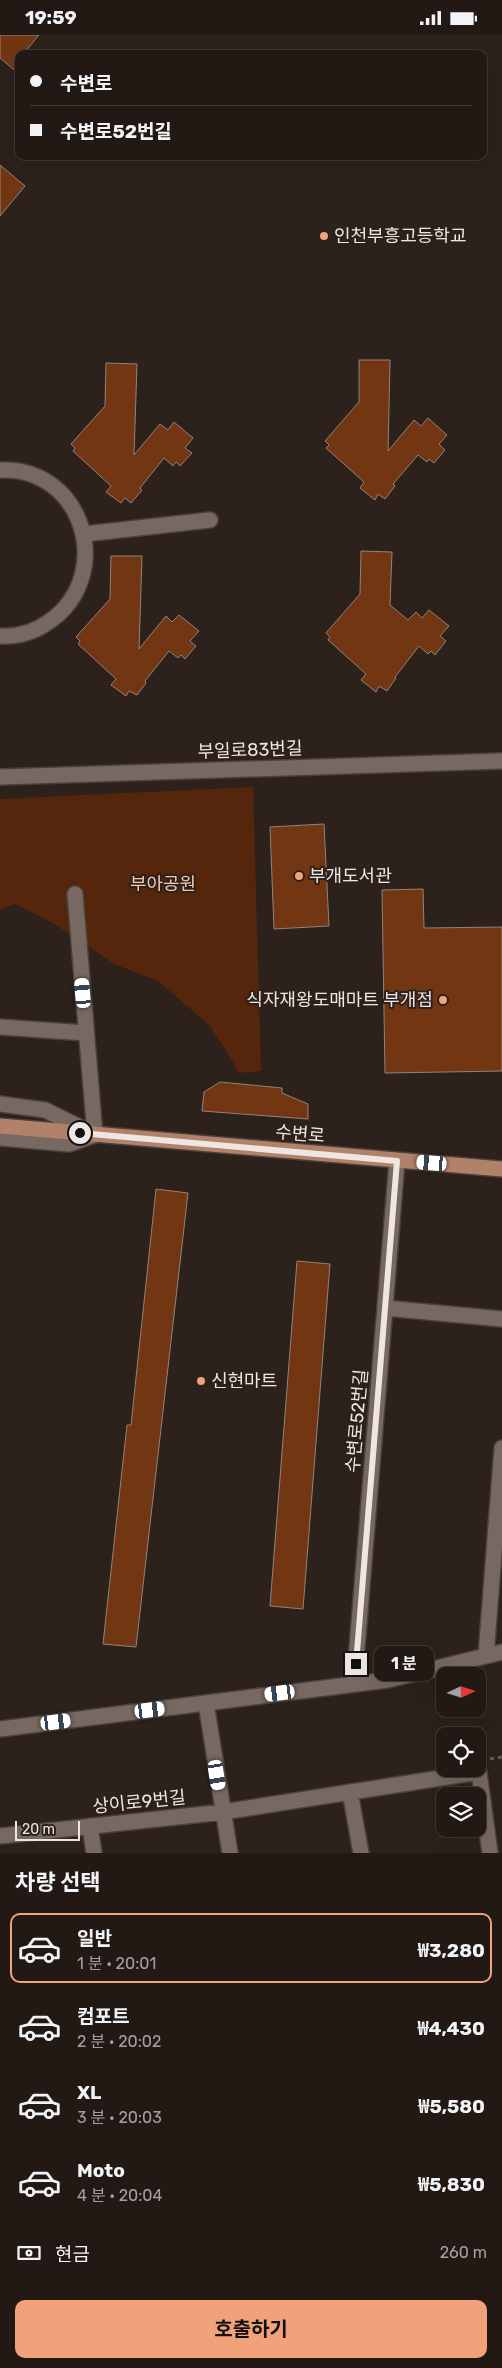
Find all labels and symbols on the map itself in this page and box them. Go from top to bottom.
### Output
place label: 인천부흥고등학교 [334,225,466,247]
marker: 인천부흥고등학교 [318,230,330,242]
street label: 부일로83번길 [197,737,303,763]
place label: 부개도서관 [309,865,392,887]
marker: 부개도서관 [293,870,305,882]
park label: 부아공원 [130,873,196,895]
car [74,977,91,1009]
place label: 식자재왕도매마트 부개점 [246,989,433,1011]
marker: 식자재왕도매마트 부개점 [437,994,449,1006]
street label: 수변로 [274,1121,326,1147]
route start [69,1122,91,1144]
car [416,1154,447,1172]
street label: 수변로52번길 [342,1368,372,1474]
place label: 신현마트 [211,1370,277,1392]
marker: 신현마트 [195,1375,207,1387]
callout: 1 분 [374,1647,434,1681]
route end [345,1653,367,1675]
north arrow [436,1667,486,1717]
car [264,1684,295,1702]
car [134,1701,165,1719]
car [40,1713,71,1731]
car [207,1759,226,1791]
street label: 상이로9번길 [91,1786,187,1818]
scale bar [15,1818,80,1841]

